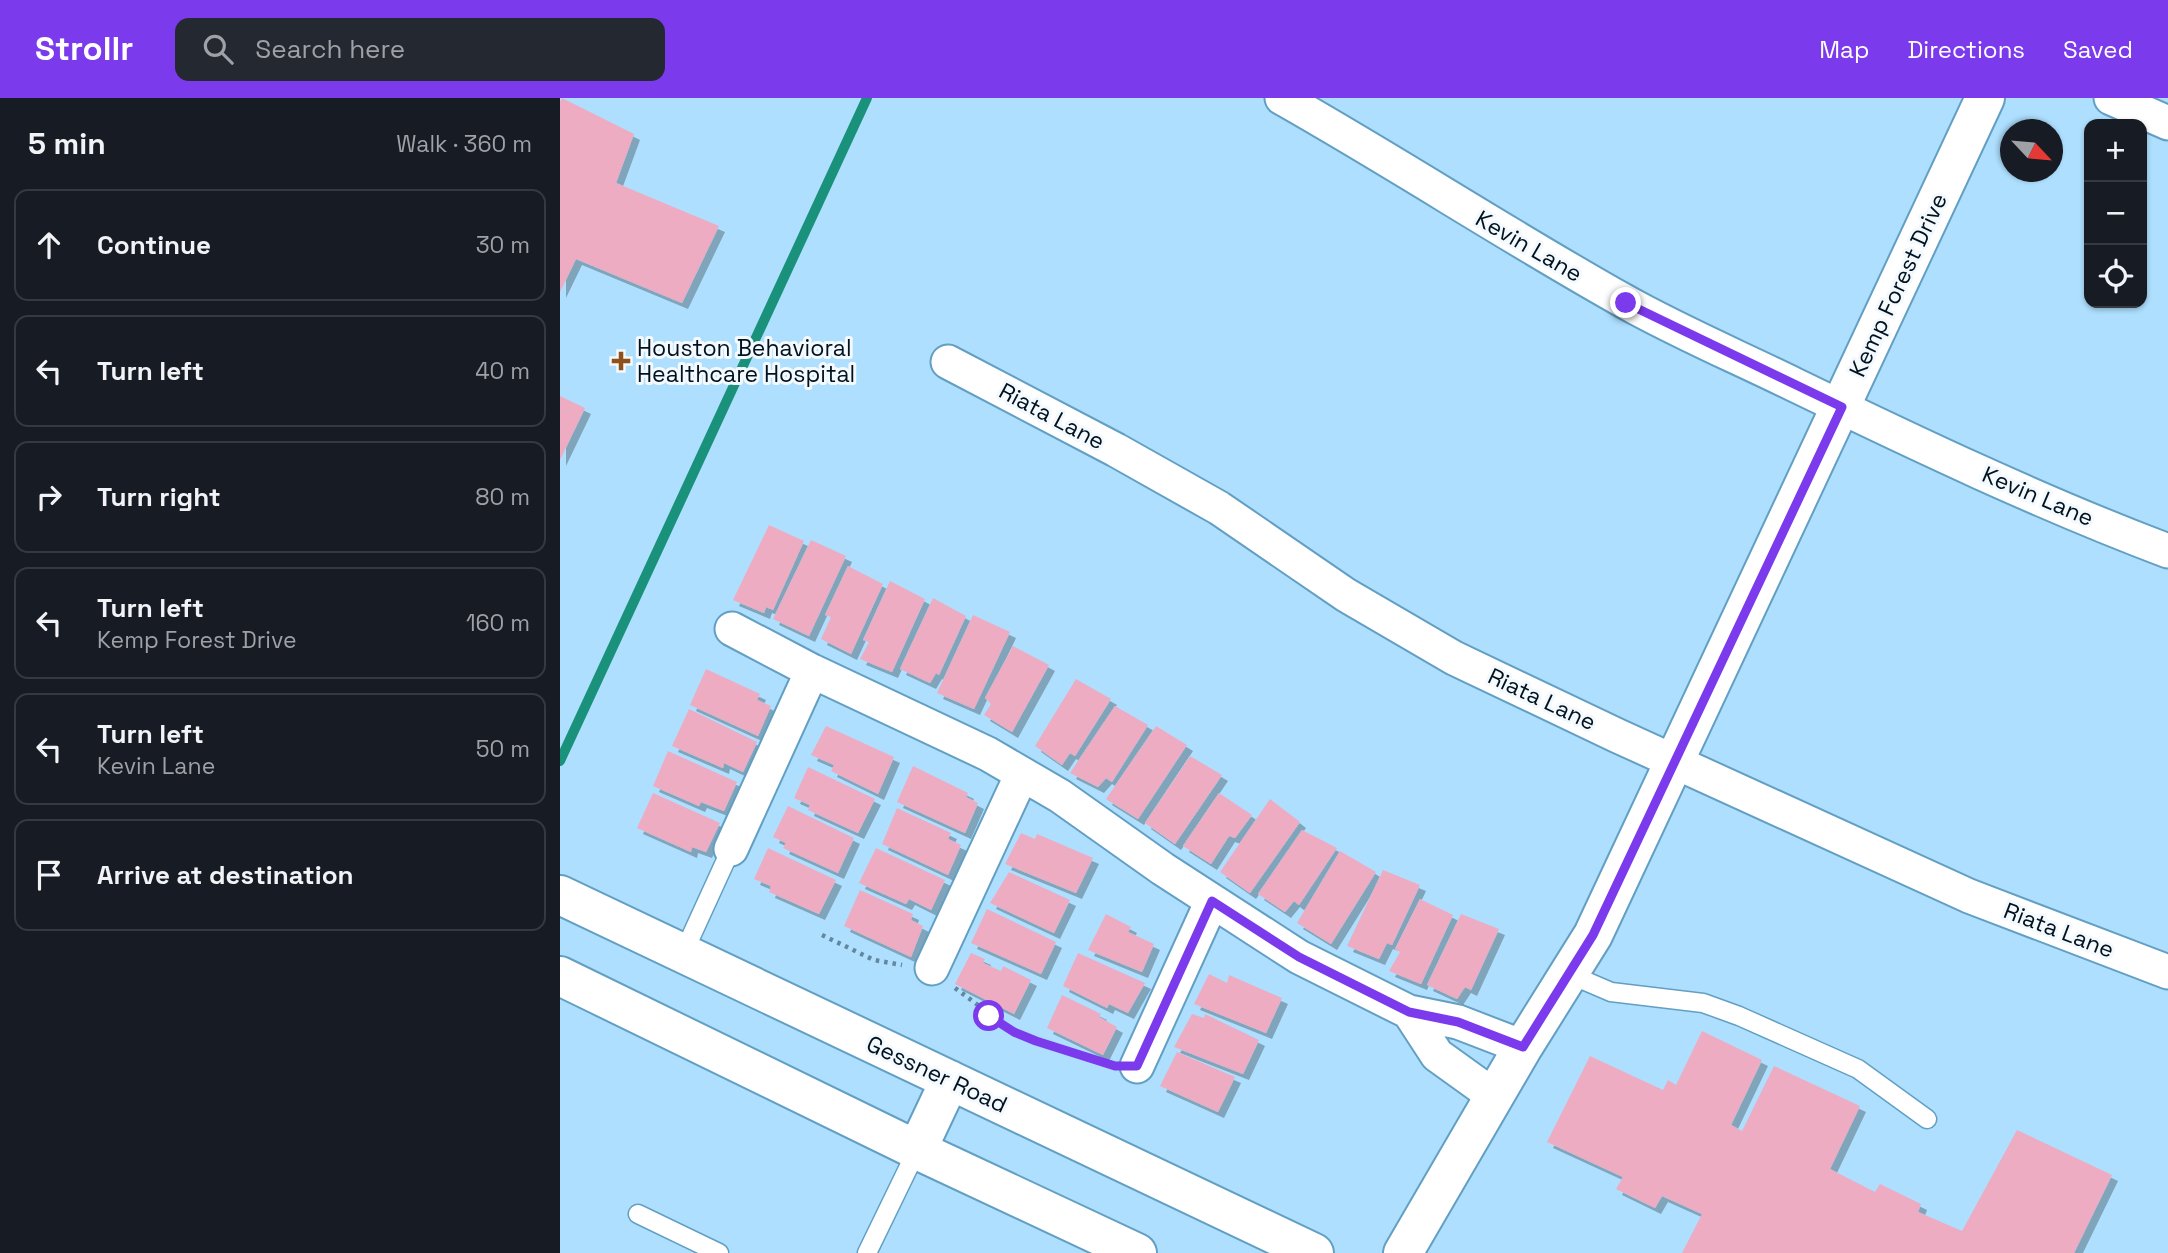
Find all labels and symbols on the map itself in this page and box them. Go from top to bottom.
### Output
north arrow [2000,119,2063,182]
street label: Kemp Forest Drive [1842,188,1954,382]
street label: Kevin Lane [1470,203,1588,289]
route end [1610,287,1641,318]
place label: Houston Behavioral Healthcare Hospital [637,333,855,389]
marker: Houston Behavioral Healthcare Hospital [611,351,631,371]
street label: Riata Lane [994,376,1110,456]
street label: Kevin Lane [1978,459,2098,533]
street label: Riata Lane [1483,661,1601,737]
street label: Riata Lane [2000,895,2118,965]
route start [973,1000,1004,1031]
street label: Gessner Road [862,1028,1012,1120]

